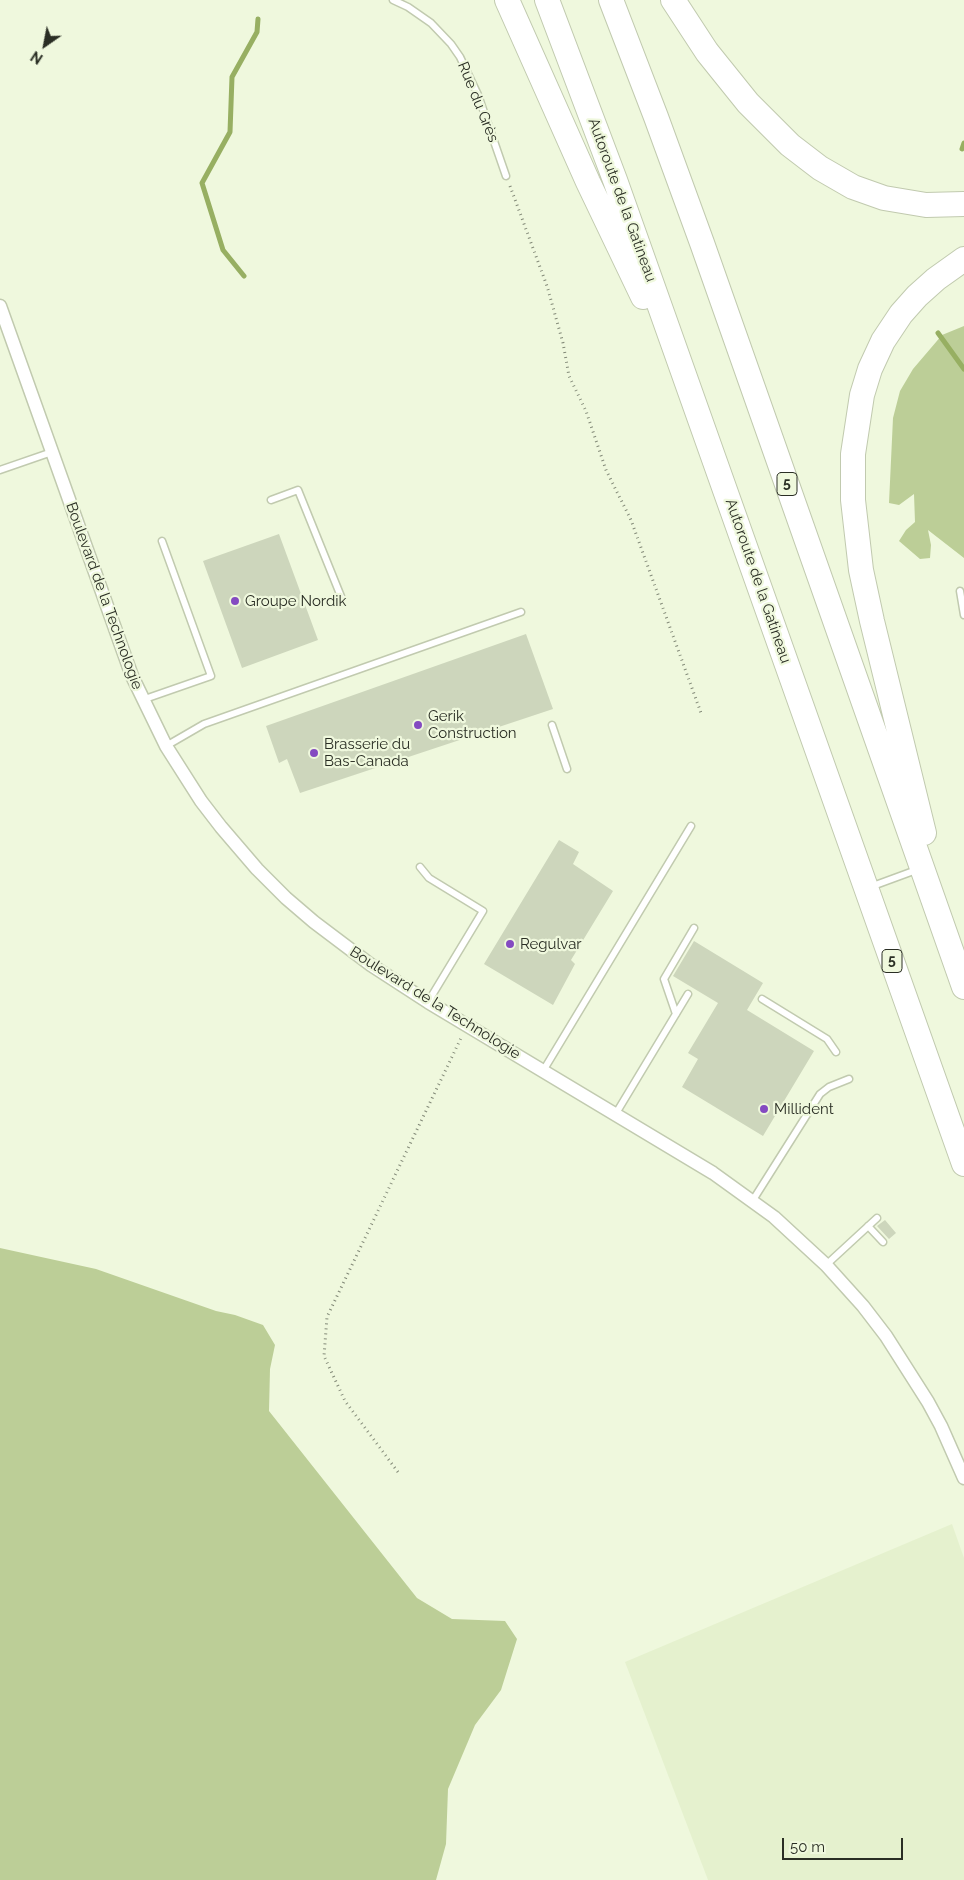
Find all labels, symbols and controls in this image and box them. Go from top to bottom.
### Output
north arrow [20,20,70,70]
text: N [28,48,46,67]
street label: Rue du Grès [454,59,502,145]
street label: Autoroute de la Gatineau [584,116,660,284]
road number: 5 [777,472,797,496]
street label: Autoroute de la Gatineau [721,496,795,666]
street label: Boulevard de la Technologie [62,500,146,692]
place label: Groupe Nordik [245,592,346,610]
marker: Groupe Nordik [229,595,241,607]
place label: Gerik Construction [428,707,517,742]
marker: Gerik Construction [412,719,424,731]
place label: Brasserie du Bas-Canada [324,735,410,770]
marker: Brasserie du Bas-Canada [308,747,320,759]
place label: Regulvar [520,935,582,953]
marker: Regulvar [504,938,516,950]
street label: Boulevard de la Technologie [346,943,524,1063]
road number: 5 [882,949,902,972]
place label: Millident [774,1100,834,1118]
marker: Millident [758,1103,770,1115]
scale bar [784,1828,905,1860]
text: 50 m [790,1838,825,1856]

